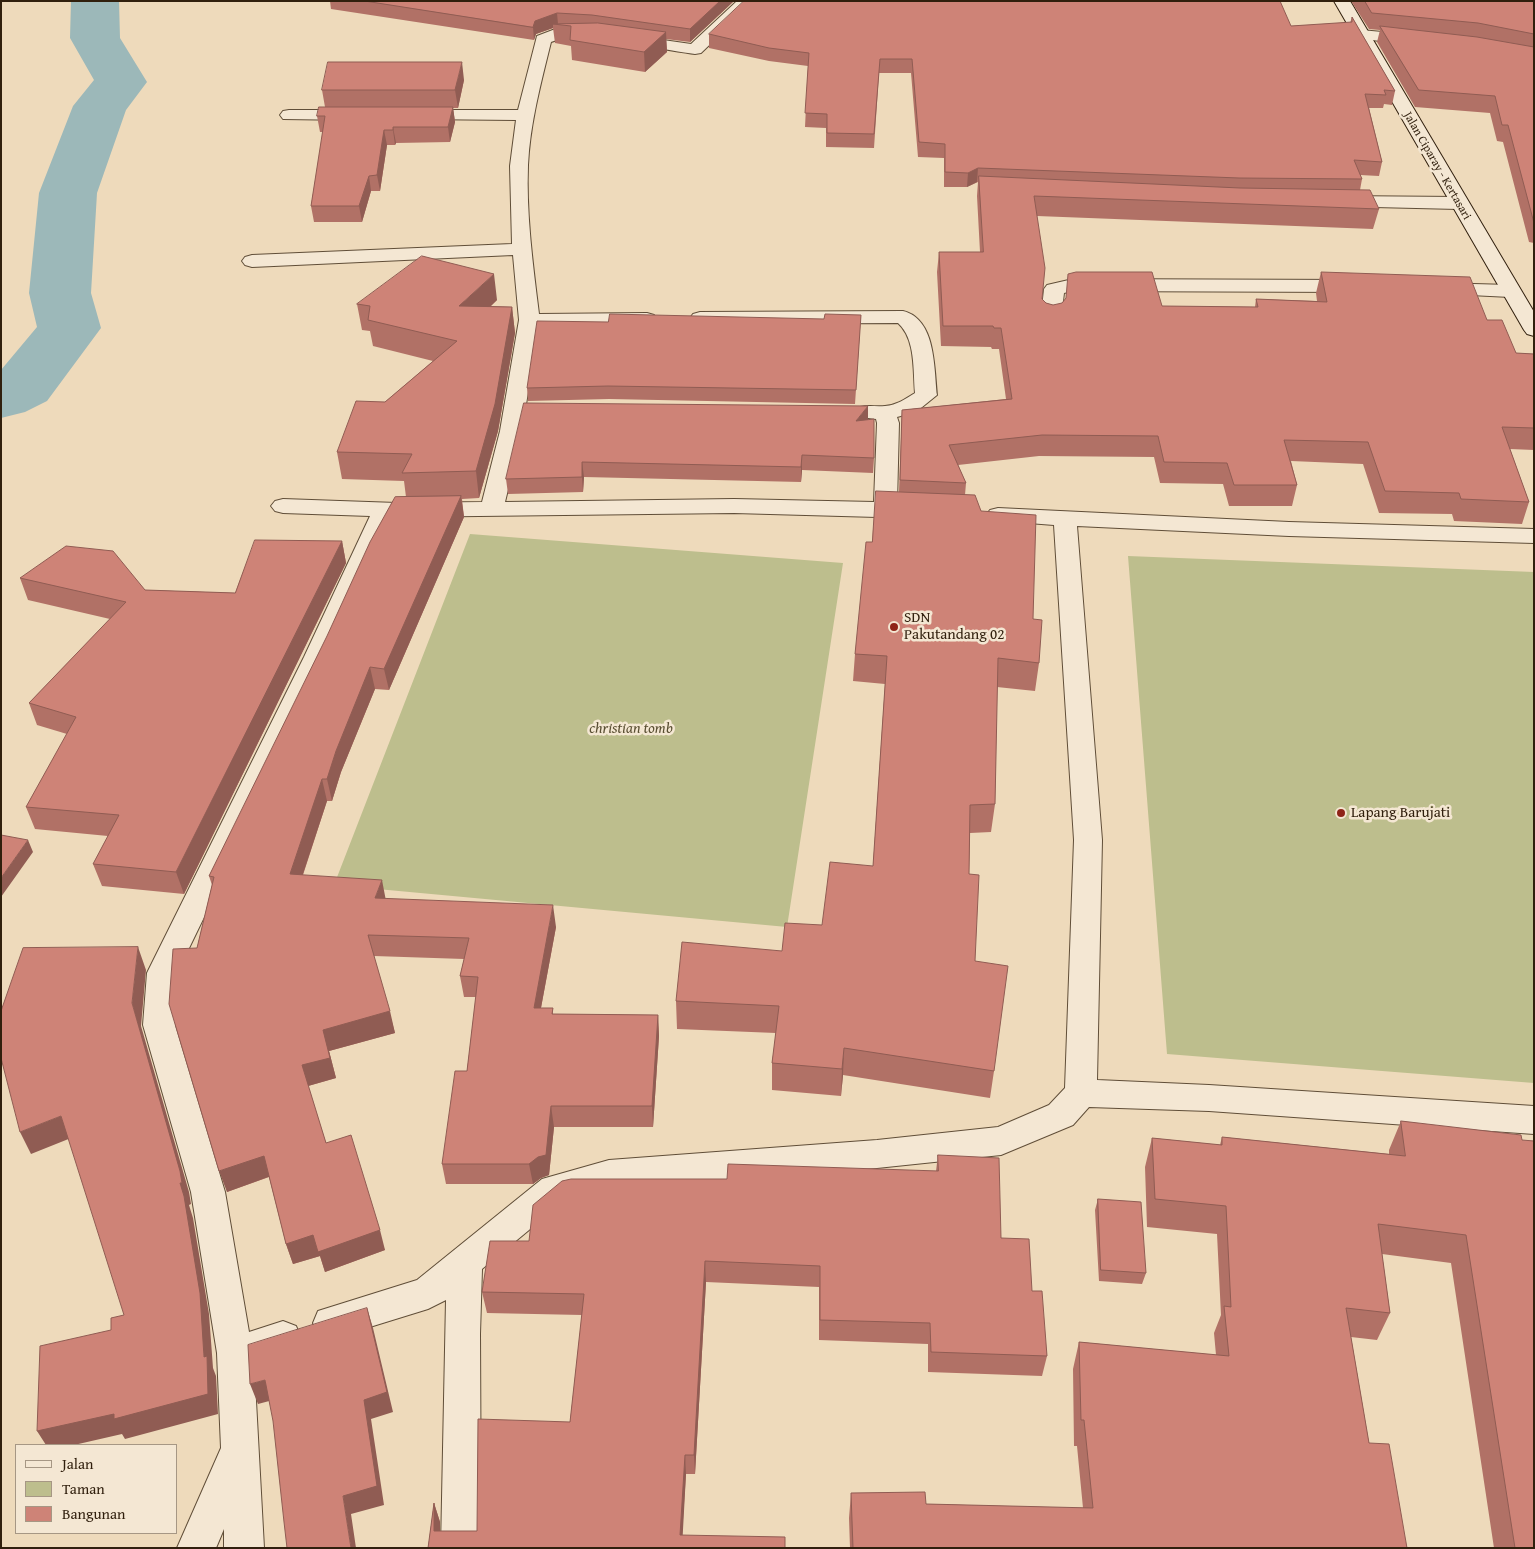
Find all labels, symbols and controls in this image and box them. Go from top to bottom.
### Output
street label: Jalan Ciparay - Kertasari [1400,110,1474,222]
place label: SDN Pakutandang 02 [904,609,1004,644]
marker: SDN Pakutandang 02 [888,621,900,633]
park label: christian tomb [589,720,673,738]
place label: Lapang Barujati [1351,804,1450,822]
marker: Lapang Barujati [1335,807,1347,819]
legend [15,1444,178,1534]
text: Jalan [62,1453,94,1474]
text: Taman [62,1478,105,1499]
text: Bangunan [62,1503,126,1524]

